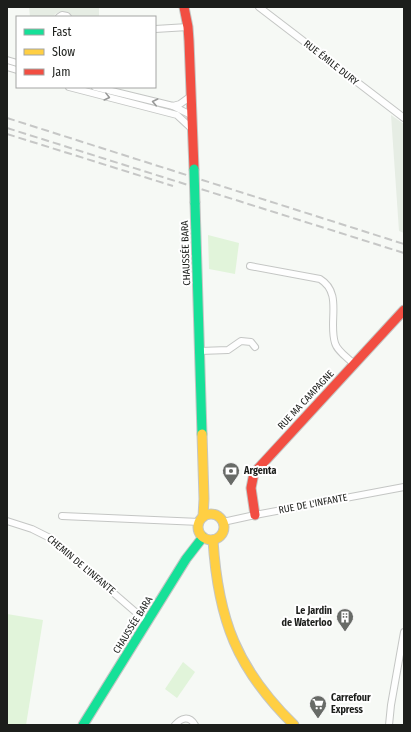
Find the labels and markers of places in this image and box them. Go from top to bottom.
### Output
bank icon: Argenta [221,461,241,486]
place label: Argenta [243,465,276,477]
place label: Le Jardin de Waterloo [282,605,333,629]
building icon: Le Jardin de Waterloo [335,607,355,632]
place label: Carrefour Express [331,692,371,716]
supermarket icon: Carrefour Express [308,694,328,719]

